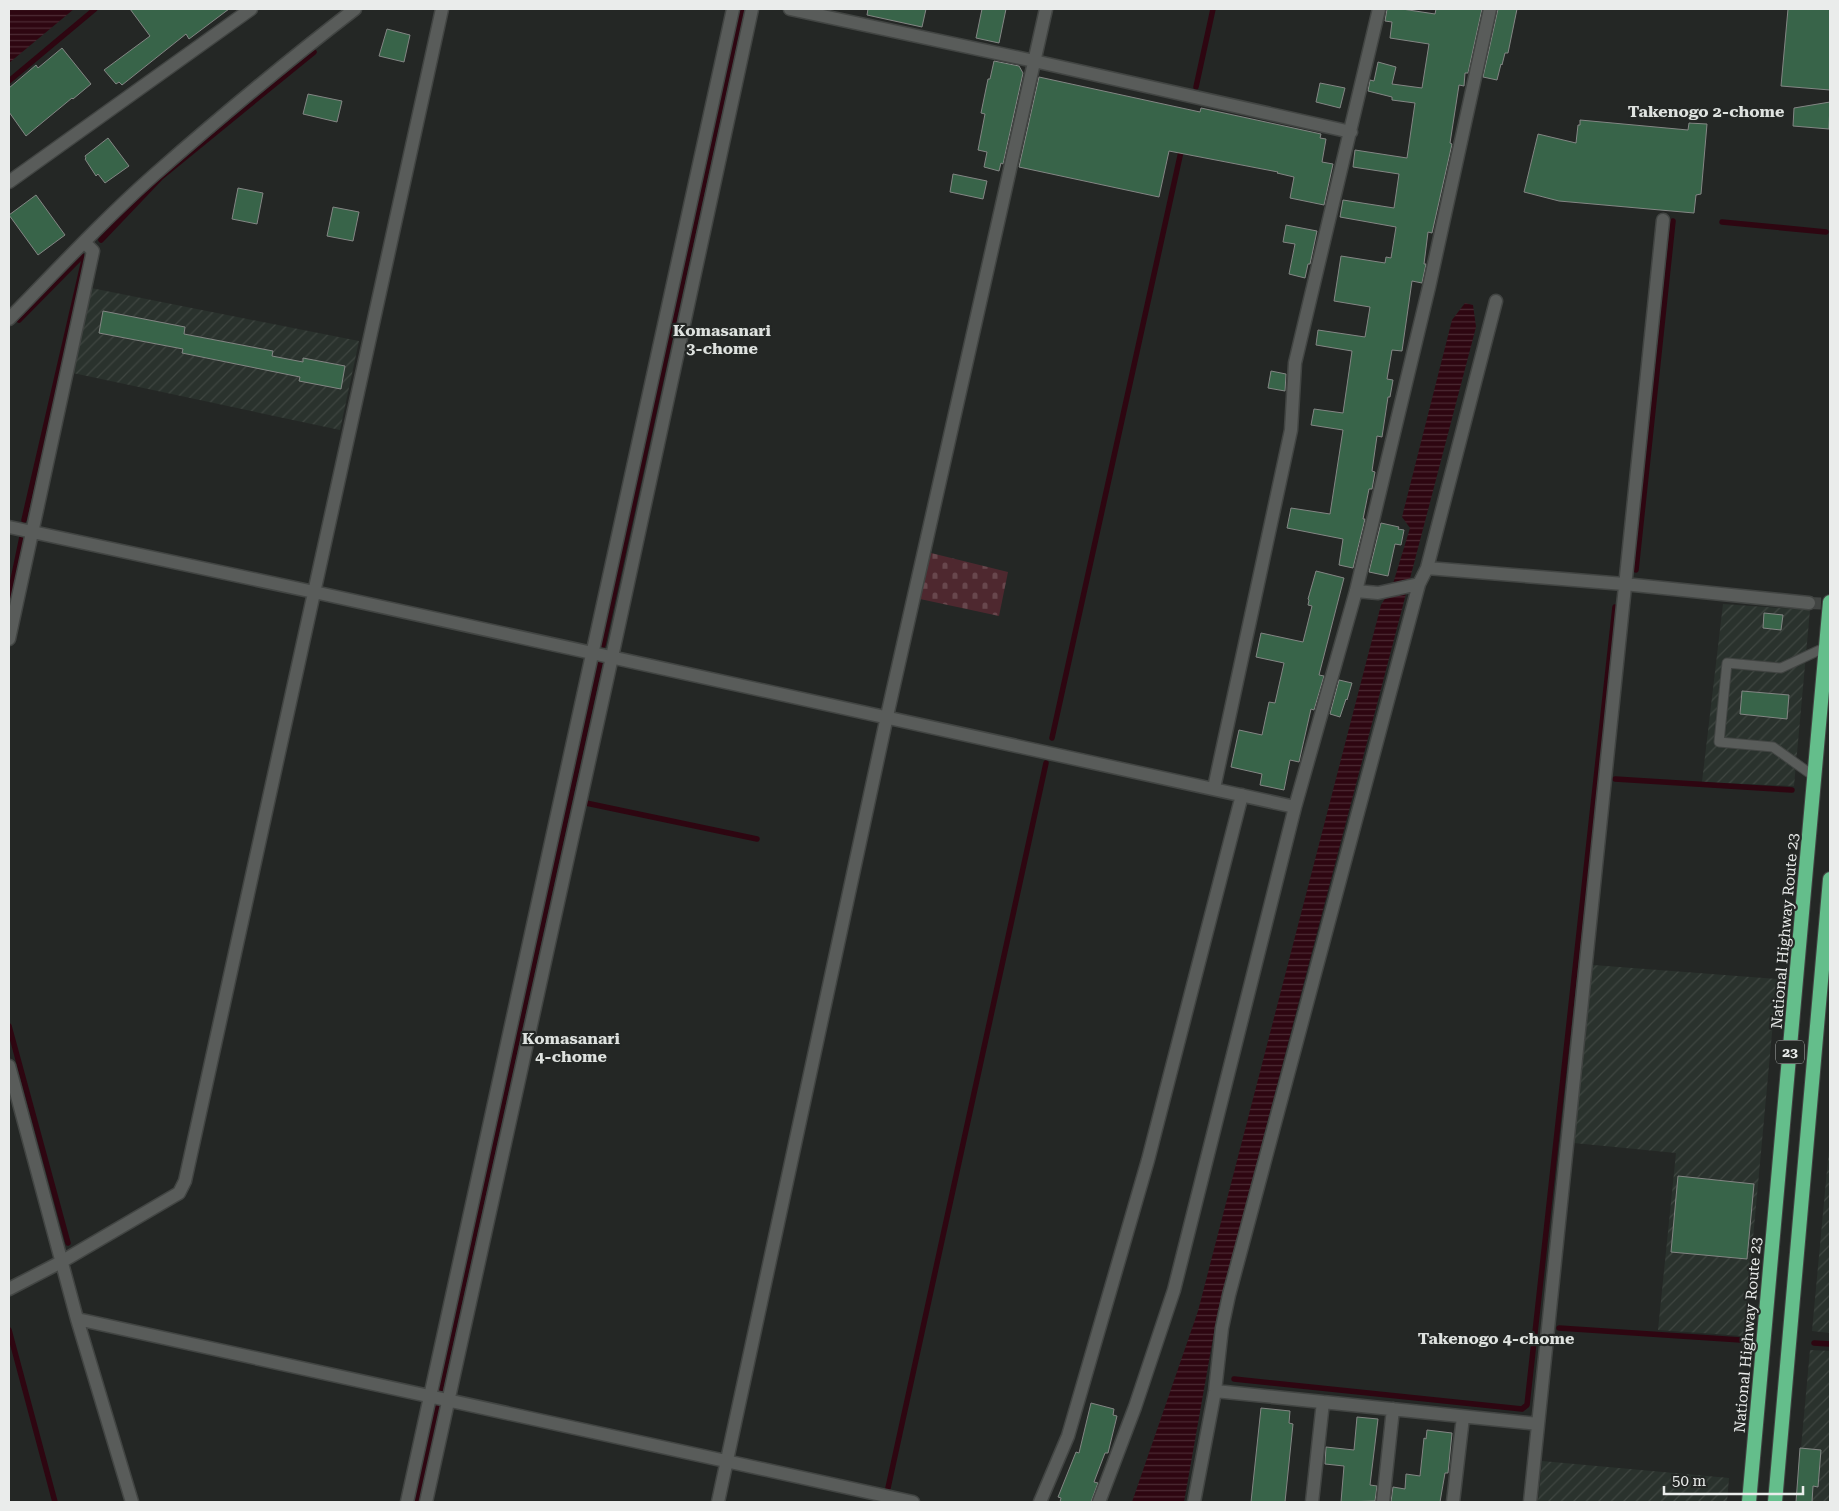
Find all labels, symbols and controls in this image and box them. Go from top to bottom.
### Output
district label: Takenogo 2-chome [1628,102,1784,121]
district label: Komasanari 3-chome [673,321,772,358]
street label: National Highway Route 23 [1767,832,1803,1030]
district label: Komasanari 4-chome [522,1029,621,1066]
road number: 23 [1776,1040,1804,1064]
street label: National Highway Route 23 [1730,1236,1766,1434]
district label: Takenogo 4-chome [1418,1329,1574,1348]
scale bar [1664,1464,1803,1496]
text: 50 m [1672,1472,1707,1490]

